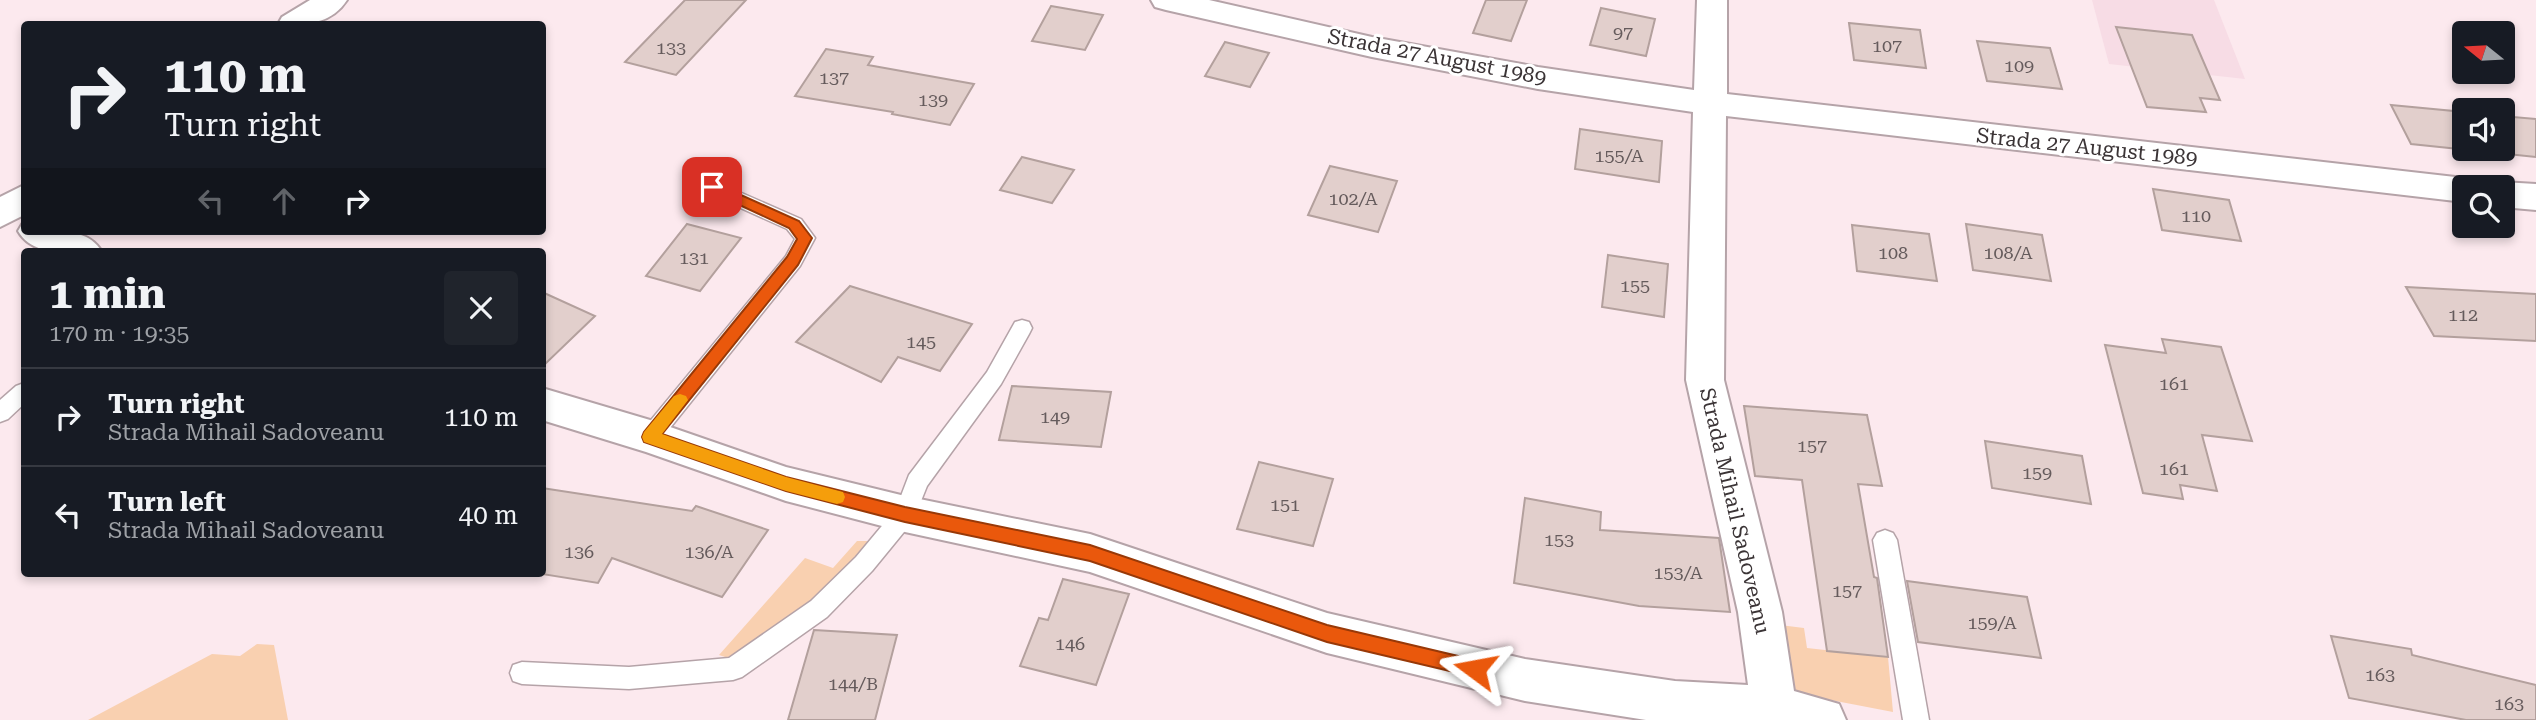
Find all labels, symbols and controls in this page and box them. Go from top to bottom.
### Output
north arrow [2452,21,2515,84]
map controls [2452,21,2515,238]
house number: 97 [1613,22,1633,43]
street label: Strada 27 August 1989 [1326,24,1548,90]
house number: 107 [1872,35,1902,56]
house number: 133 [656,37,686,58]
text: 110 m [164,47,306,104]
icon: right [49,49,140,140]
house number: 109 [2004,55,2034,76]
house number: 137 [819,67,849,88]
house number: 139 [918,89,948,110]
button: sound [2452,98,2515,161]
text: Turn right [164,106,321,144]
street label: Strada 27 August 1989 [1975,123,2199,171]
house number: 155/A [1594,145,1644,166]
pin [682,157,742,217]
icon: arrive [693,168,731,206]
button: search [2452,175,2515,238]
icon: left [192,182,230,220]
icon: ahead [265,182,303,220]
icon: right [338,182,376,220]
house number: 102/A [1328,188,1378,209]
house number: 110 [2181,205,2211,226]
house number: 108 [1878,242,1908,263]
house number: 108/A [1983,242,2033,263]
house number: 131 [679,247,709,268]
text: 1 min [49,269,166,318]
button: close [444,271,518,345]
house number: 155 [1620,275,1650,296]
house number: 112 [2448,304,2478,325]
text: 170 m · 19:35 [49,320,189,347]
house number: 145 [906,331,936,352]
house number: 161 [2159,373,2189,394]
street label: Strada Mihail Sadoveanu [1695,386,1775,636]
text: Turn right [108,389,244,419]
icon: right [49,398,87,436]
text: 110 m [444,402,518,432]
house number: 149 [1040,406,1070,427]
text: Strada Mihail Sadoveanu [108,419,384,446]
house number: 157 [1797,435,1827,456]
house number: 161 [2159,458,2189,479]
house number: 159 [2022,462,2052,483]
text: Turn left [108,487,226,517]
house number: 151 [1270,494,1300,515]
icon: left [49,496,87,534]
text: 40 m [459,500,518,530]
text: Strada Mihail Sadoveanu [108,517,384,544]
house number: 153 [1544,529,1574,550]
house number: 136 [564,541,594,562]
house number: 136/A [684,541,734,562]
house number: 153/A [1653,562,1703,583]
house number: 157 [1832,580,1862,601]
house number: 159/A [1967,612,2017,633]
position arrow [1438,632,1512,706]
house number: 146 [1055,633,1085,654]
house number: 163 [2365,664,2395,685]
house number: 144/B [828,673,878,694]
house number: 163 [2494,693,2524,714]

